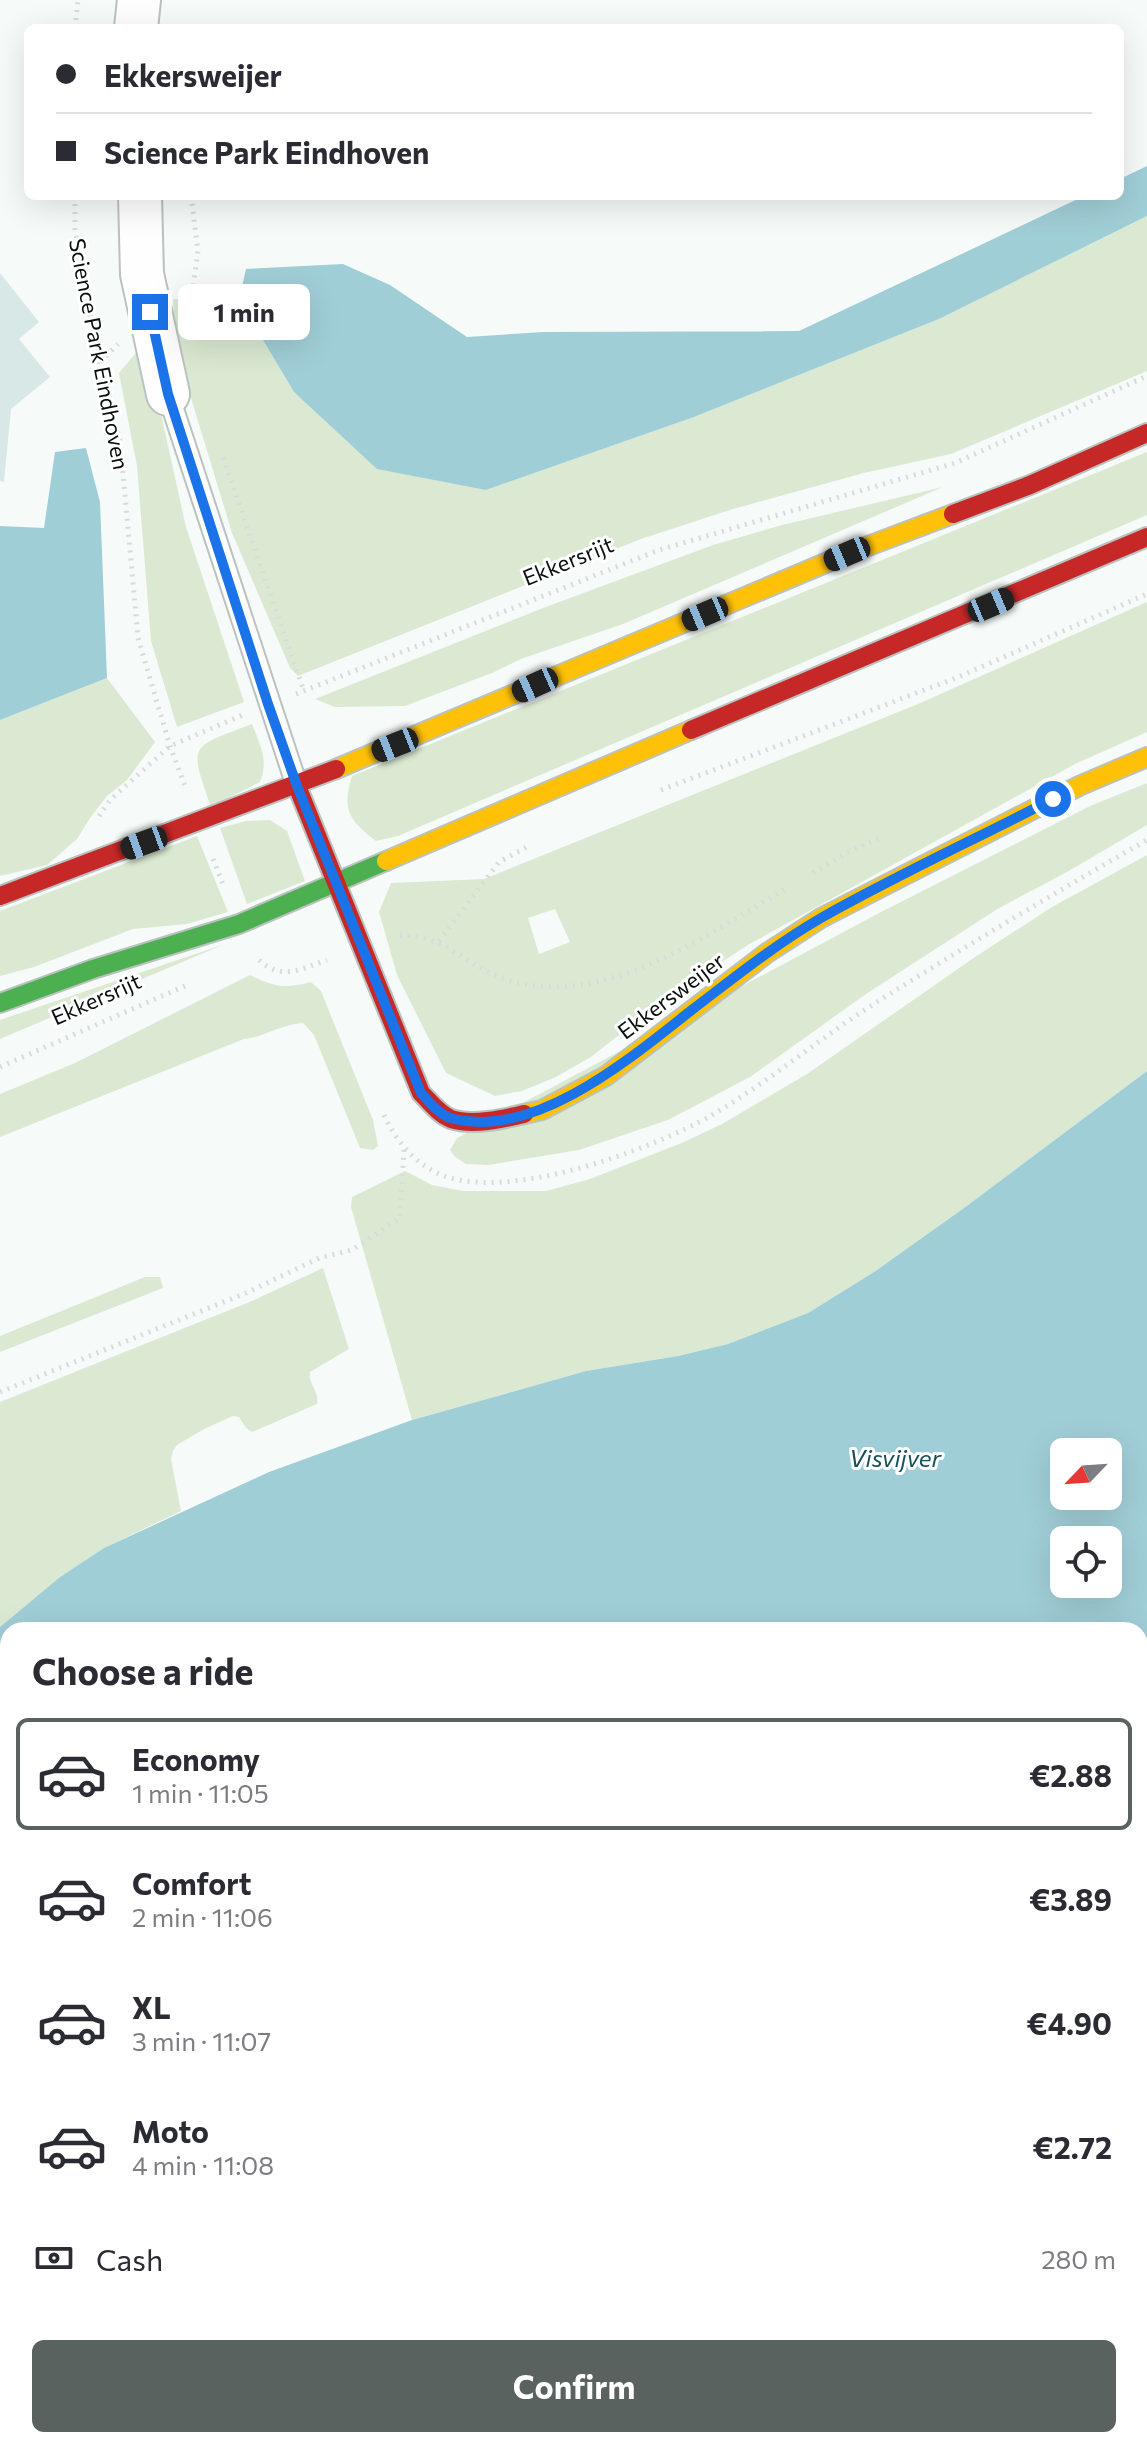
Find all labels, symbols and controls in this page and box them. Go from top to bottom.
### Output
text: Ekkersweijer [104,56,282,93]
text: Science Park Eindhoven [104,133,429,170]
street label: Science Park Eindhoven [64,236,135,472]
callout: 1 min [178,284,310,340]
route end [132,294,168,330]
text: 1 min [213,296,275,327]
street label: Ekkersrijt [518,530,617,591]
car [820,534,874,574]
car [964,585,1018,625]
car [678,594,732,634]
car [508,664,562,706]
car [368,725,422,765]
route start [1035,781,1071,817]
car [117,824,171,862]
street label: Ekkersweijer [612,947,730,1045]
street label: Ekkersrijt [47,967,145,1030]
north arrow [1050,1438,1122,1510]
map controls [1050,1438,1122,1598]
water label: Visvijver [849,1443,942,1472]
button: locate [1050,1526,1122,1598]
text: Choose a ride [32,1648,253,1692]
icon: car [36,1738,108,1810]
text: Economy [132,1740,260,1777]
text: €2.88 [1029,1756,1112,1793]
text: 1 min · 11:05 [132,1777,269,1808]
icon: car [36,1862,108,1934]
text: Comfort [132,1864,251,1901]
text: €3.89 [1029,1880,1112,1917]
text: 2 min · 11:06 [132,1901,273,1932]
icon: car [36,1986,108,2058]
text: XL [132,1988,171,2025]
text: €4.90 [1027,2004,1112,2041]
text: 3 min · 11:07 [132,2025,271,2056]
icon: car [36,2110,108,2182]
text: Moto [132,2112,209,2149]
text: €2.72 [1033,2128,1112,2165]
text: 4 min · 11:08 [132,2149,274,2180]
icon: cash [32,2236,76,2280]
text: Cash [96,2240,163,2277]
text: 280 m [1041,2243,1116,2274]
button: Confirm [32,2340,1116,2432]

